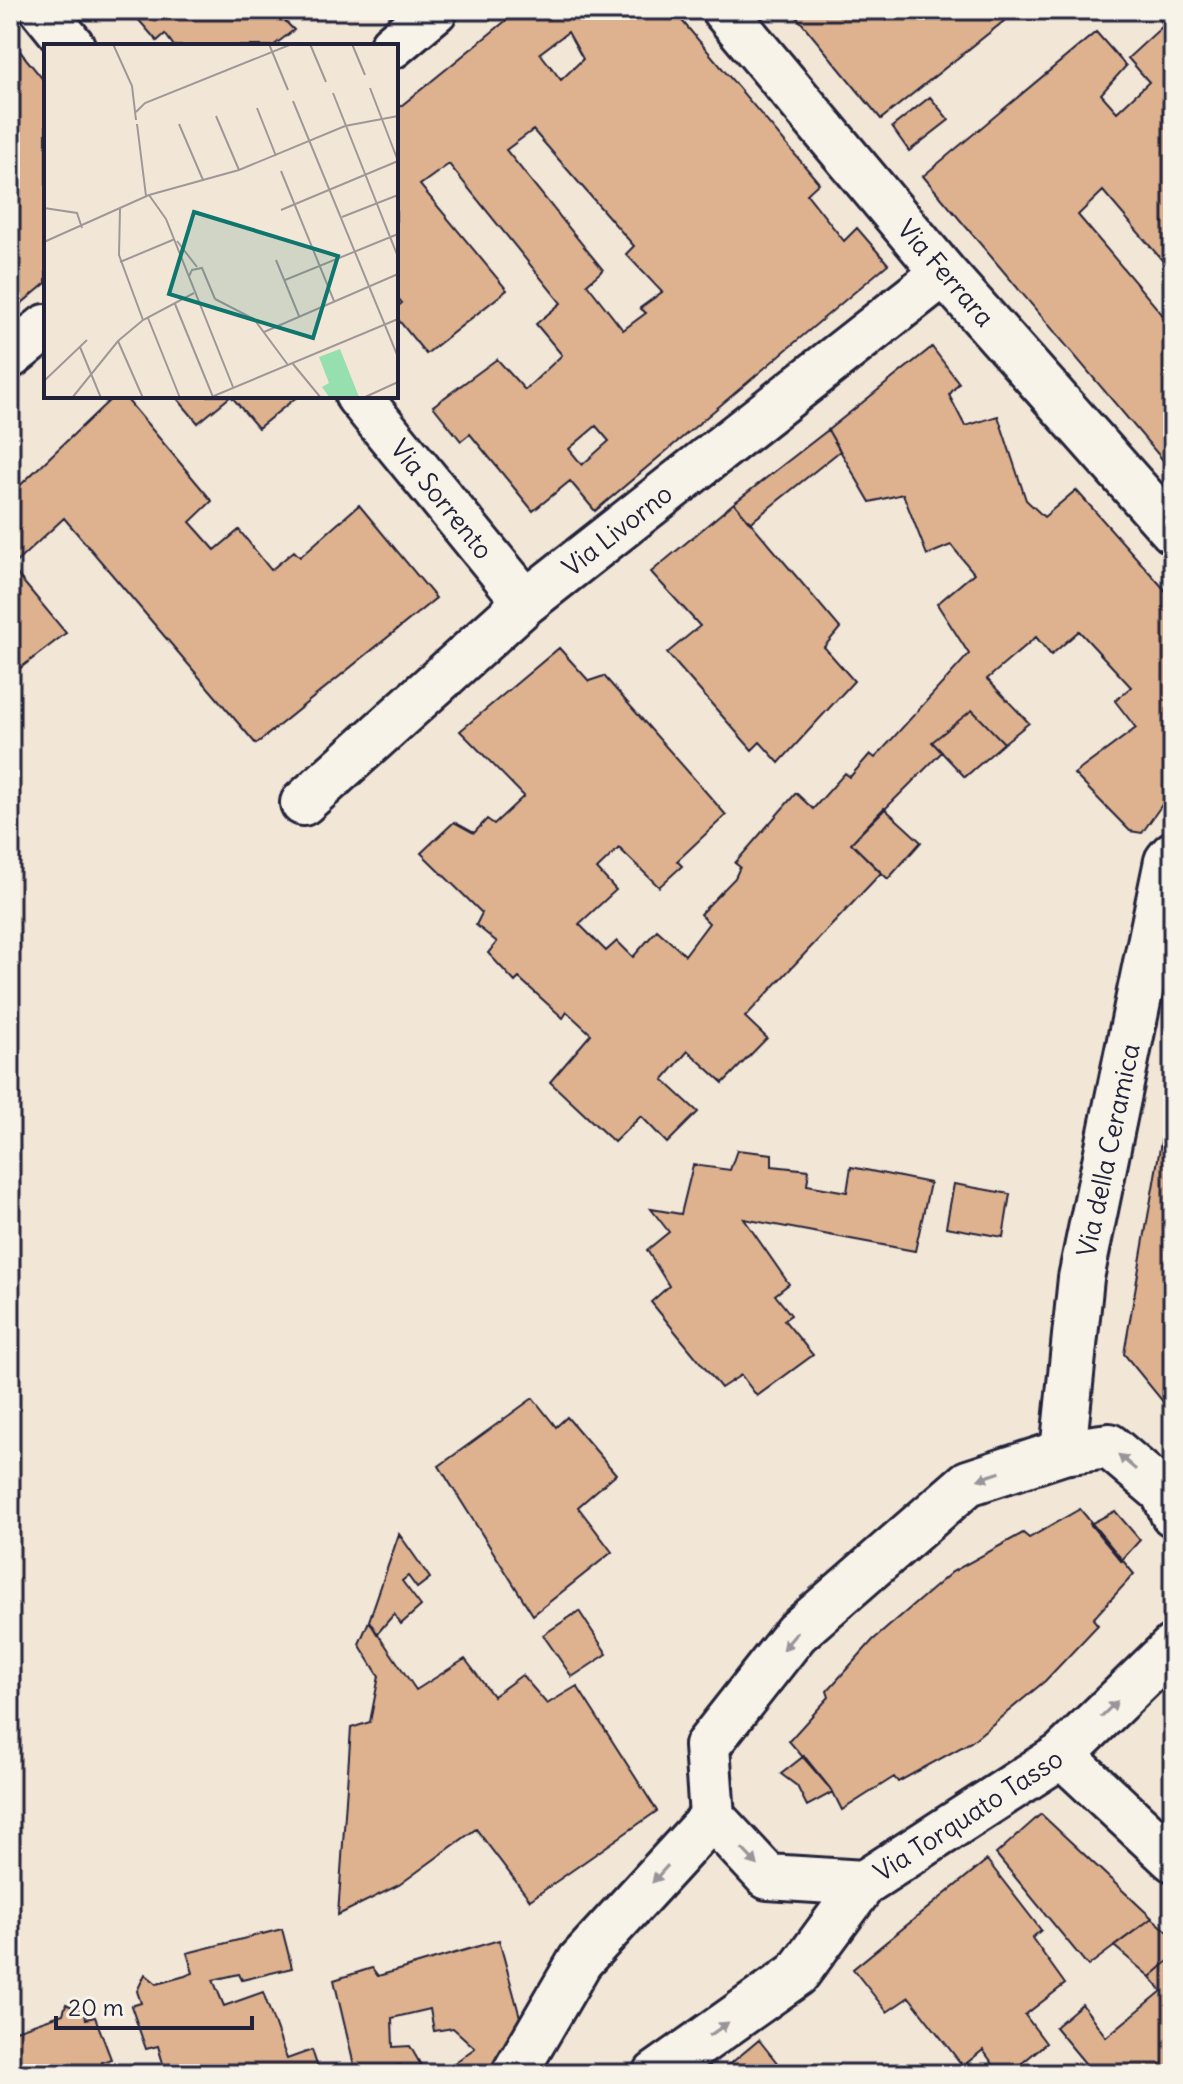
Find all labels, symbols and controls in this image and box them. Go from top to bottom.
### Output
inset map [44,44,398,398]
street label: Via Ferrara [890,213,1002,333]
street label: Via Sorrento [384,432,500,566]
street label: Via Livorno [555,477,679,583]
street label: Via della Ceramica [1069,1040,1147,1260]
one-way arrow [1118,1454,1138,1471]
one-way arrow [977,1471,1001,1483]
one-way arrow [782,1631,799,1651]
one-way arrow [1099,1700,1118,1719]
street label: Via Torquato Tasso [867,1742,1069,1888]
one-way arrow [740,1847,758,1866]
one-way arrow [651,1865,669,1884]
scale bar [56,1980,252,2030]
text: 20 m [68,1992,124,2022]
one-way arrow [709,2022,730,2037]

